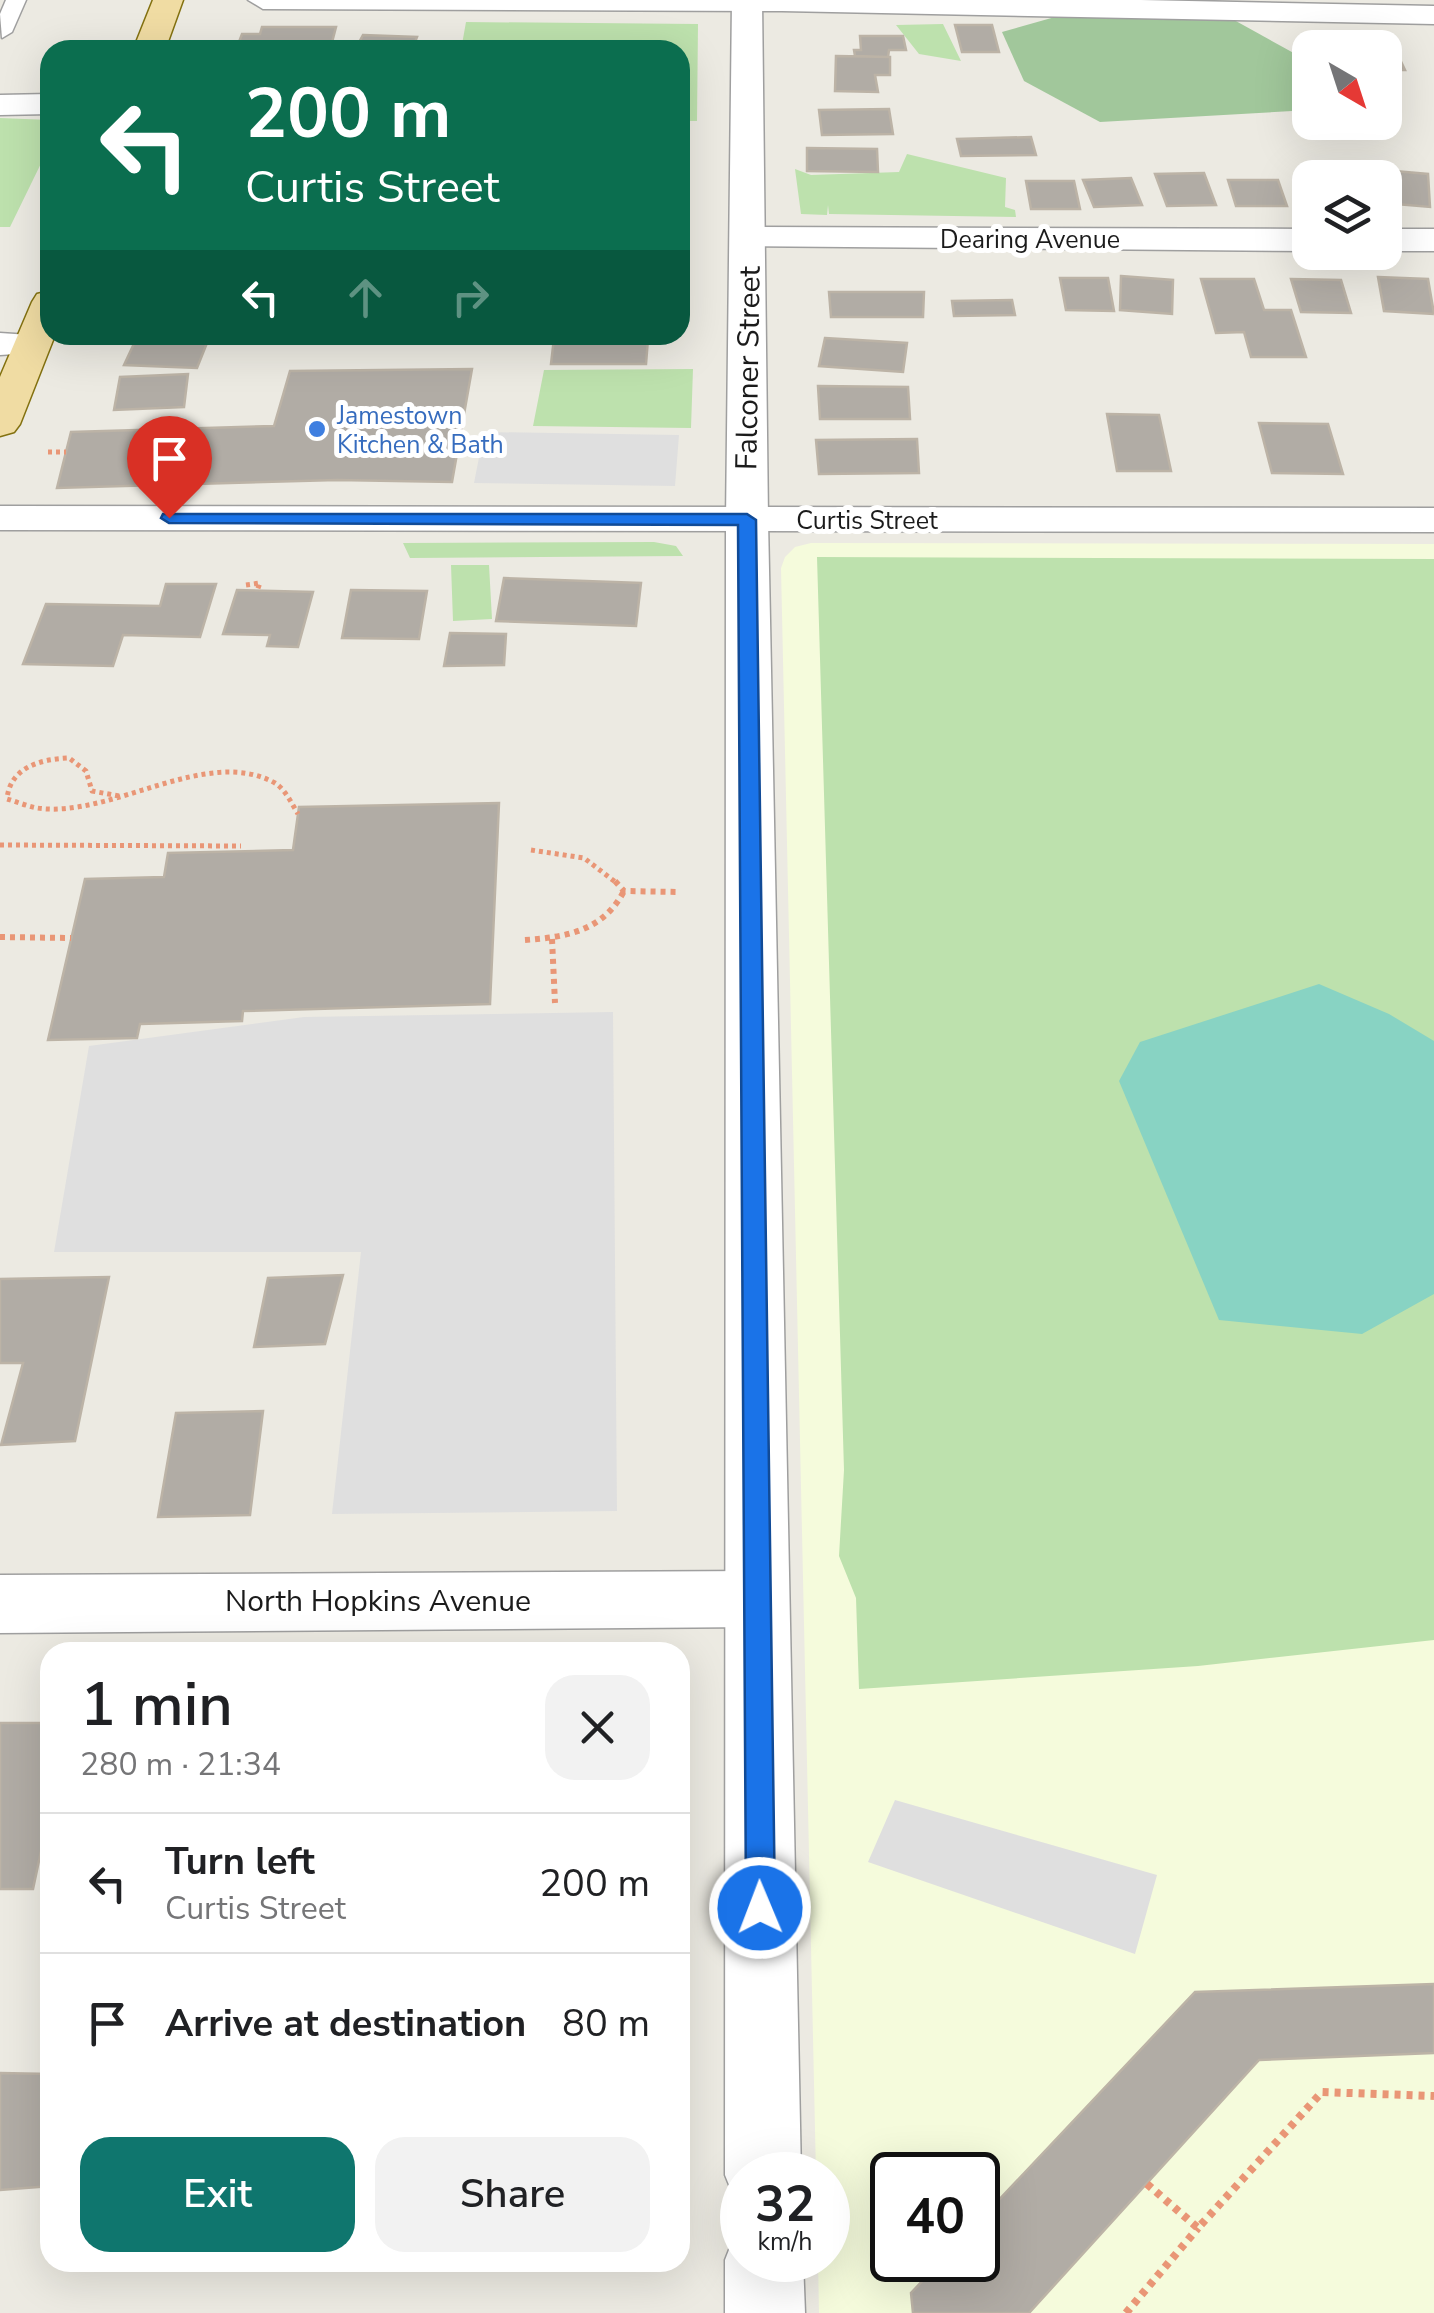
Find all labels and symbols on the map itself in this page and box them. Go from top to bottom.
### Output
north arrow [1292,30,1402,140]
street label: Dearing Avenue [940,223,1120,257]
street label: Falconer Street [726,265,771,470]
place label: Jamestown Kitchen & Bath [336,399,504,462]
pin [127,416,212,519]
marker: Jamestown Kitchen & Bath [306,418,328,440]
street label: Curtis Street [796,504,938,538]
street label: North Hopkins Avenue [225,1581,531,1622]
position arrow [708,1856,812,1960]
speed limit sign: 40 [870,2152,1000,2282]

